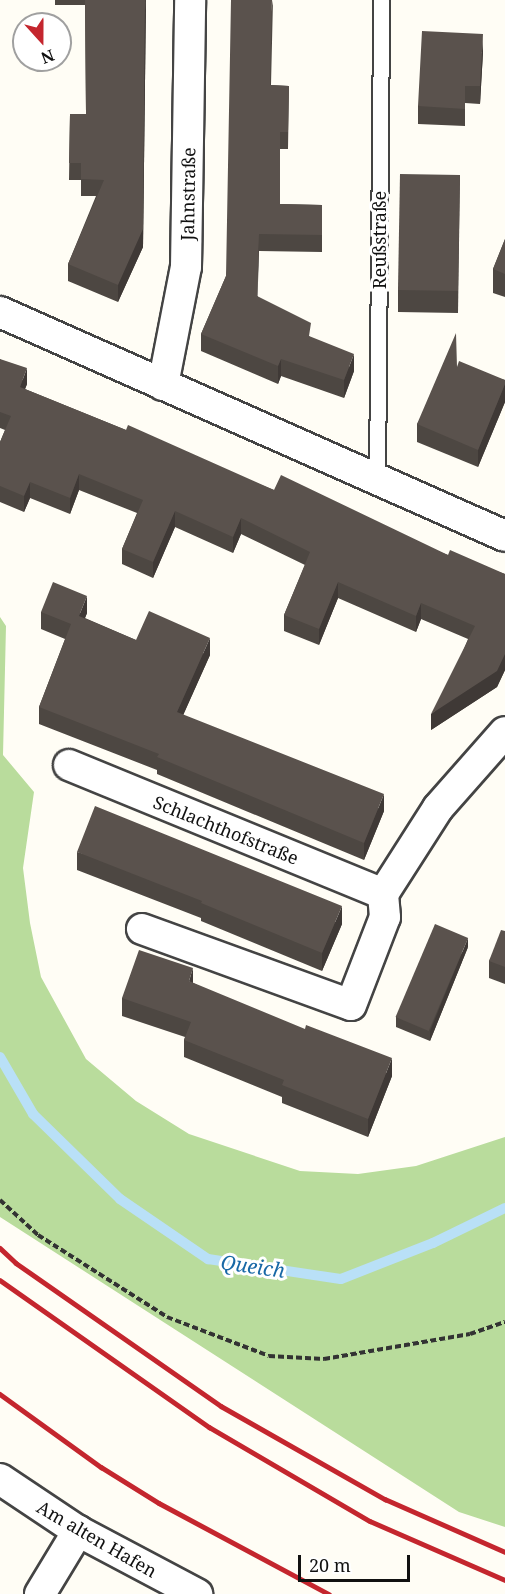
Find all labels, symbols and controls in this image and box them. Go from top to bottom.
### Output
north arrow [12,12,72,72]
text: N [38,44,58,69]
street label: Jahnstraße [176,147,200,241]
street label: Reußstraße [368,191,390,289]
street label: Schlachthofstraße [150,791,302,869]
water label: Queich [219,1250,287,1282]
street label: Am alten Hafen [33,1496,161,1582]
scale bar [301,1543,414,1581]
text: 20 m [309,1553,351,1577]

